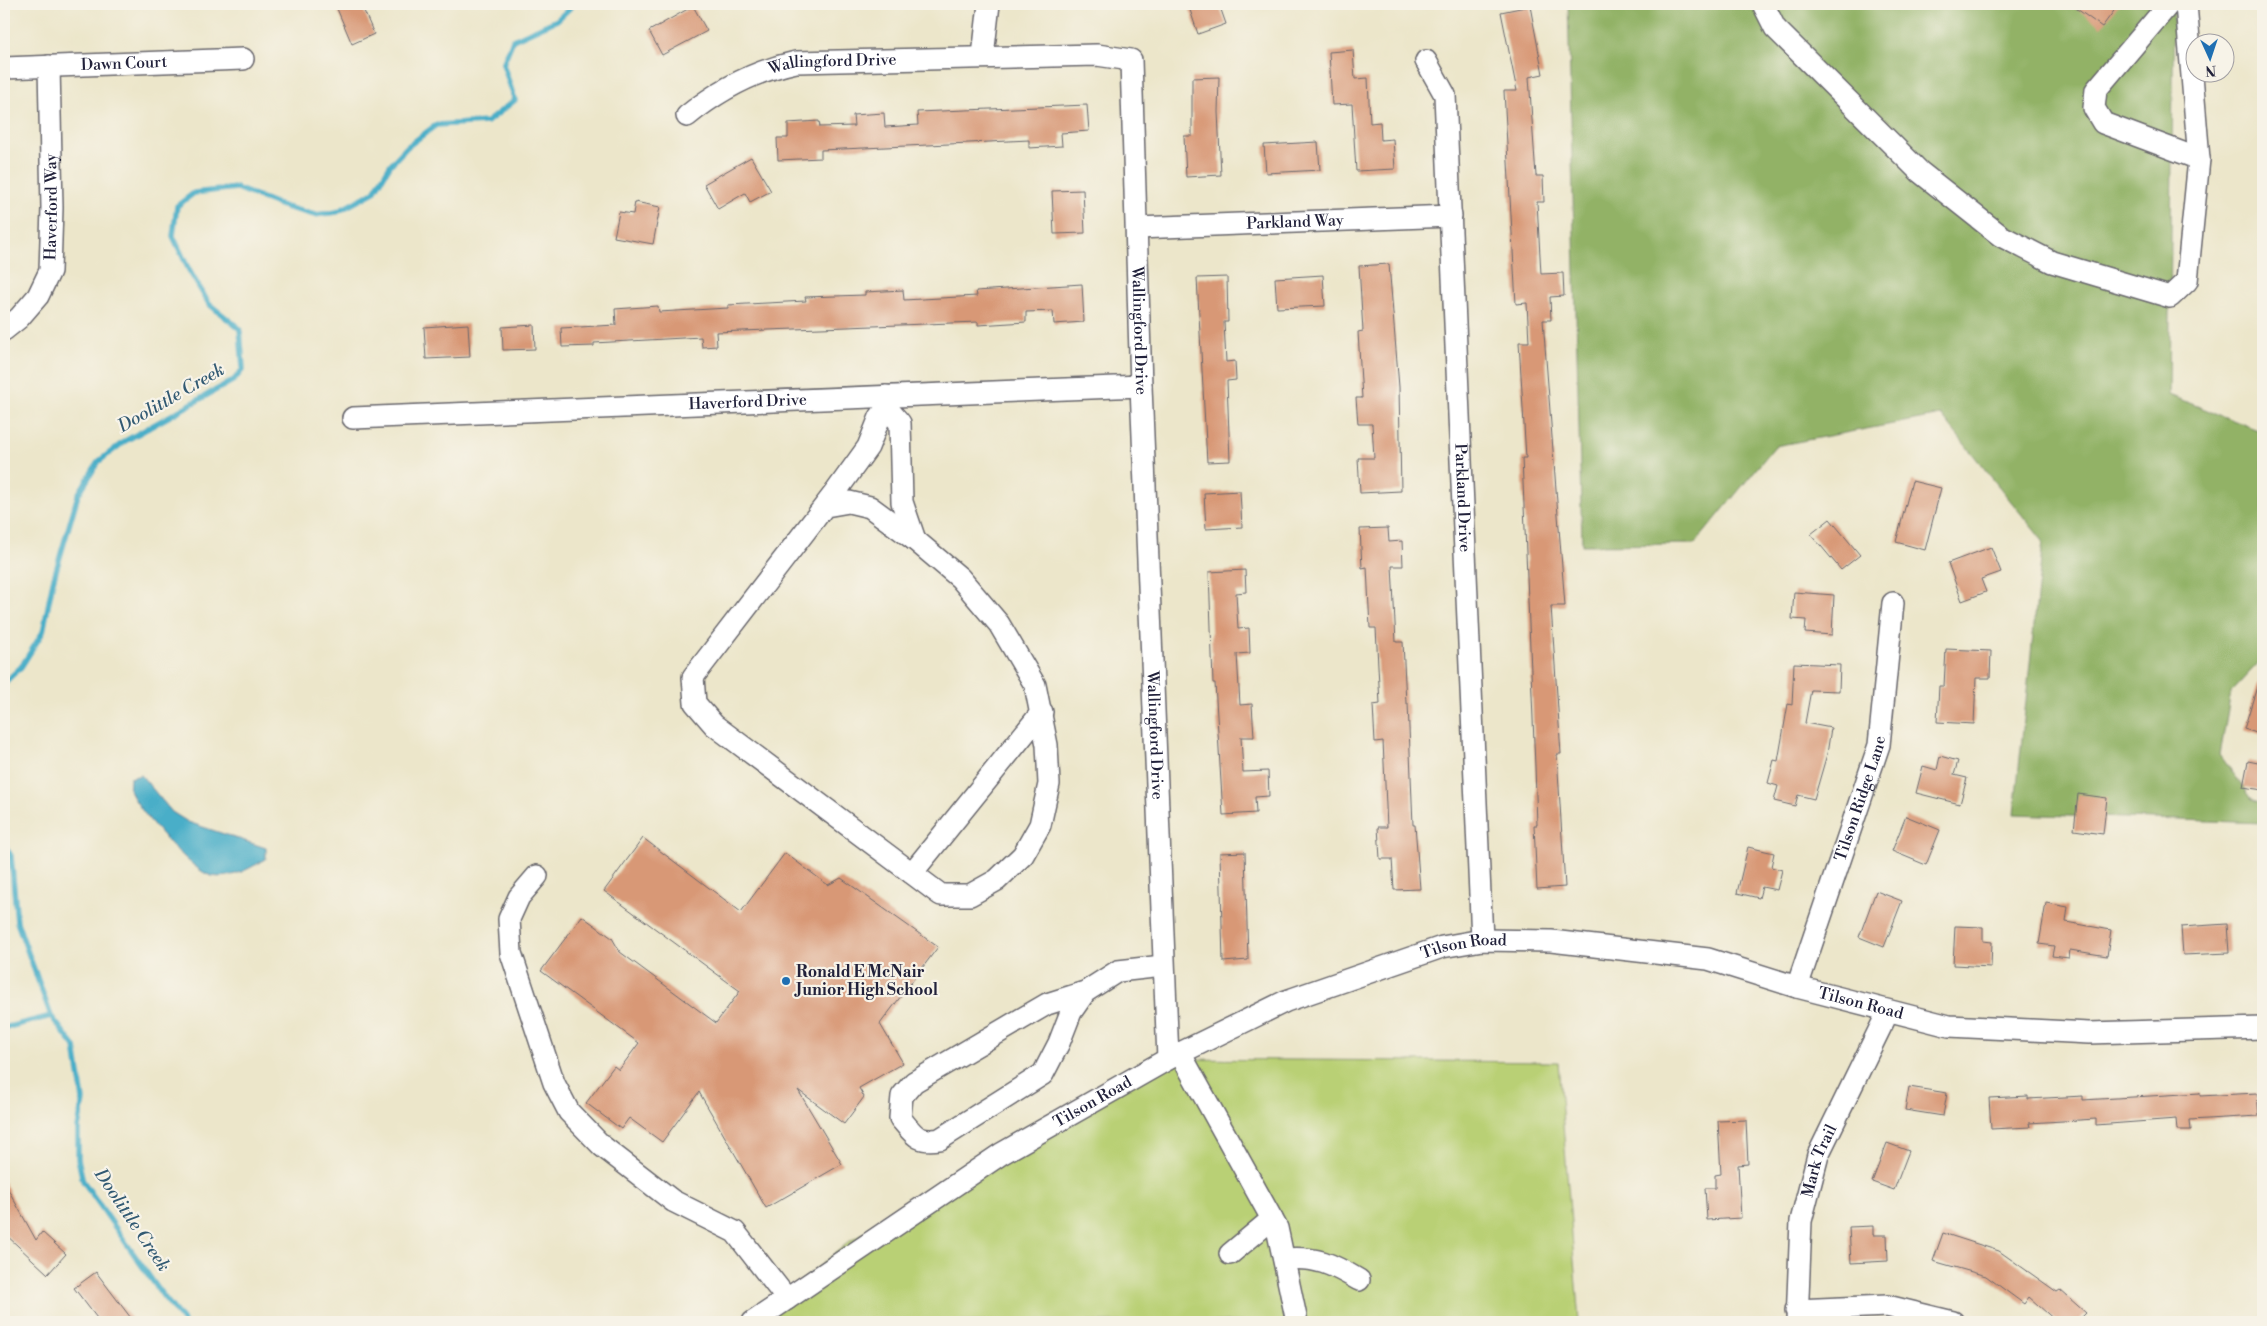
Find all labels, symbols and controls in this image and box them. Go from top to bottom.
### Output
north arrow [2184,32,2234,82]
street label: Wallingford Drive [765,50,897,79]
street label: Dawn Court [80,52,168,75]
text: N [2205,61,2217,79]
street label: Haverford Way [40,153,62,261]
street label: Parkland Way [1246,210,1344,234]
street label: Wallingford Drive [1127,265,1151,395]
water label: Doolittle Creek [113,358,229,438]
street label: Haverford Drive [688,390,807,414]
street label: Parkland Drive [1450,443,1475,552]
street label: Wallingford Drive [1142,670,1168,800]
street label: Tilson Ridge Lane [1830,735,1890,864]
street label: Tilson Road [1418,930,1507,964]
place label: Ronald E McNair Junior High School [794,962,939,1000]
marker: Ronald E McNair Junior High School [780,975,792,987]
street label: Tilson Road [1816,983,1905,1024]
street label: Tilson Road [1050,1072,1135,1132]
street label: Mark Trail [1798,1121,1842,1199]
water label: Doolittle Creek [88,1163,175,1276]

